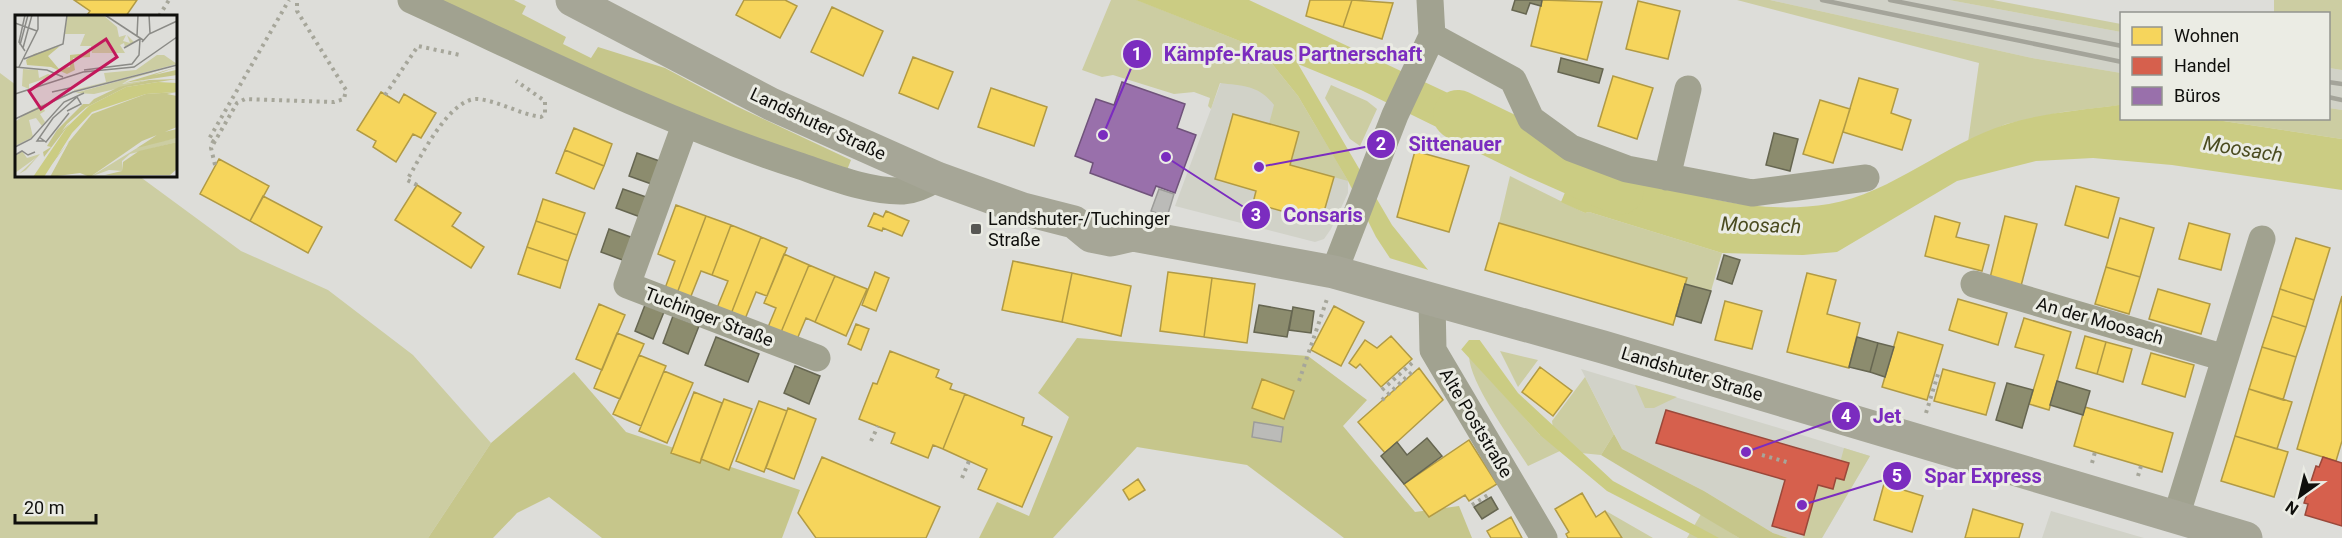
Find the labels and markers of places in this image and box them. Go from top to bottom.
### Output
callout: Kämpfe-Kraus Partnerschaft [1122,35,1434,73]
callout: Sittenauer [1366,125,1513,163]
callout: Consaris [1241,196,1374,234]
place label: Landshuter-/Tuchinger Straße [988,208,1170,250]
marker: Landshuter-/Tuchinger Straße [969,222,983,236]
callout: Jet [1831,397,1914,435]
callout: Spar Express [1882,457,2054,495]

